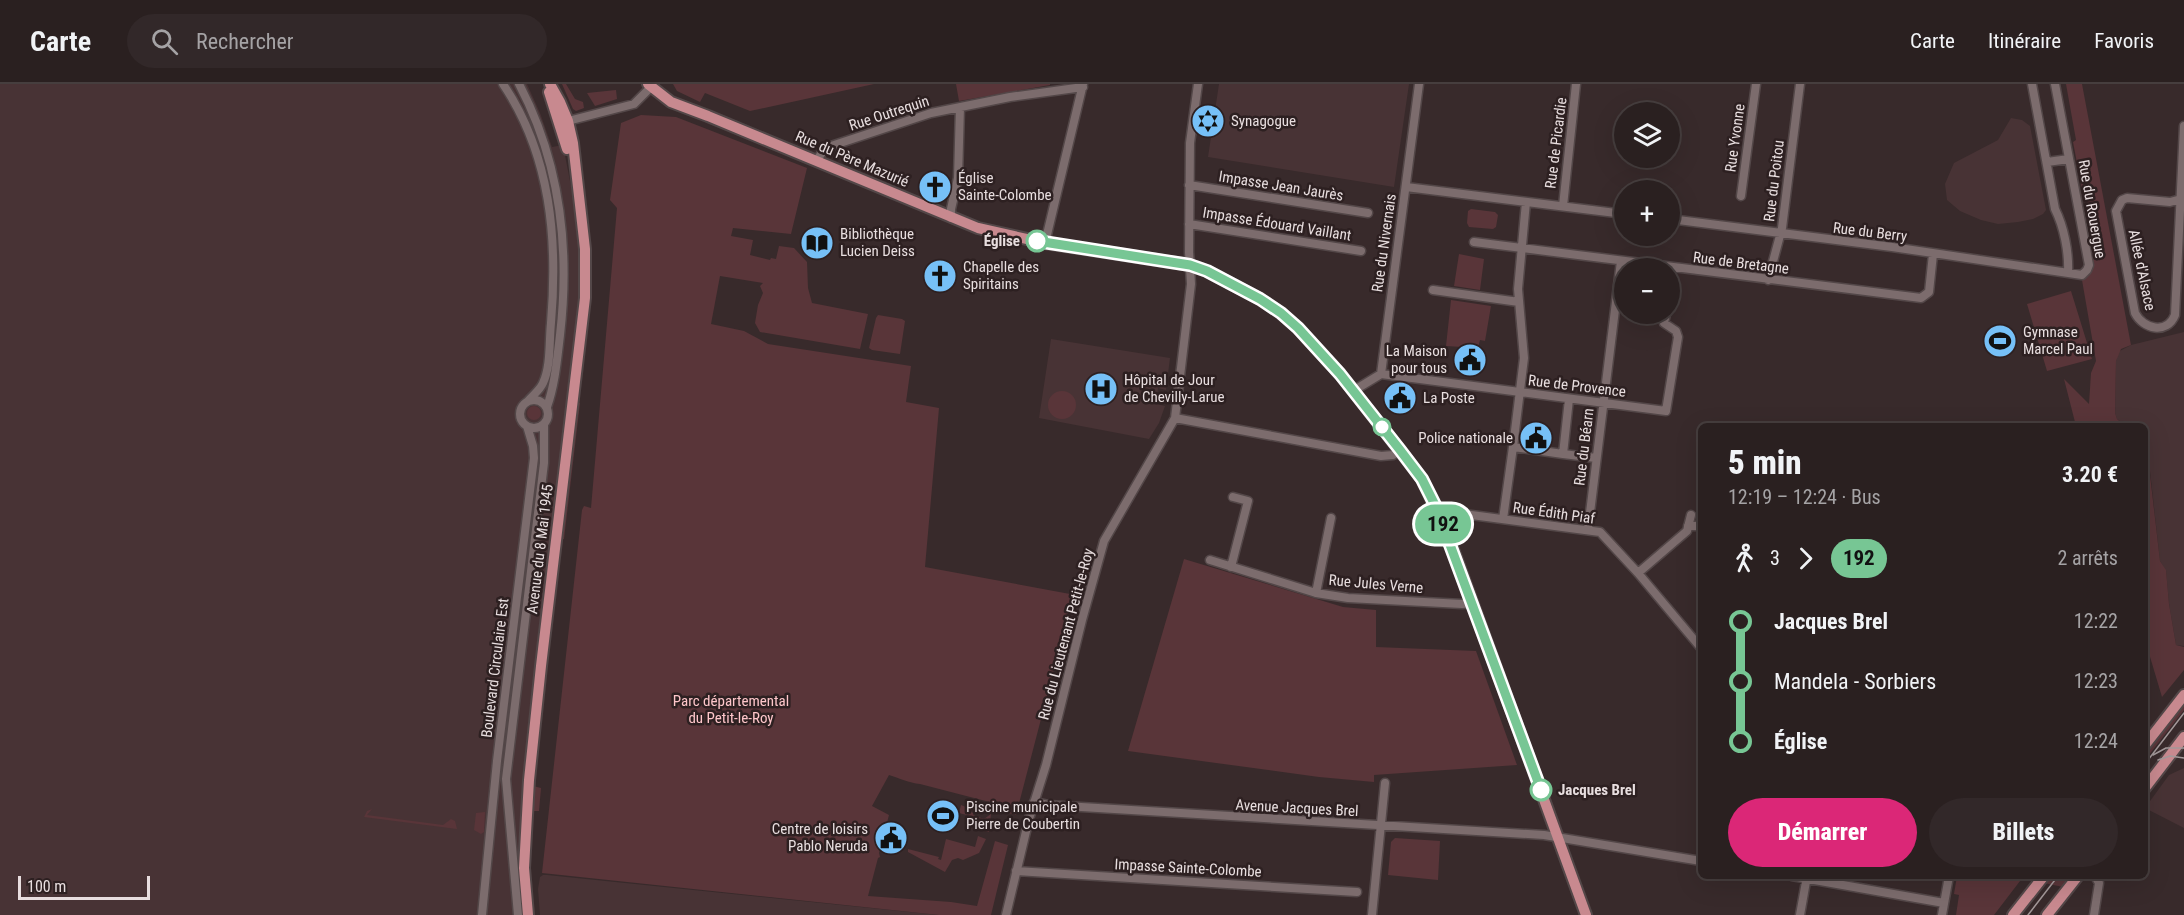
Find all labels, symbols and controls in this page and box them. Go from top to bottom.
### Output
search box [127,14,547,68]
text: Carte [30,25,91,58]
icon: search [148,25,181,58]
text: Rechercher [196,29,293,54]
text: Carte [1910,29,1955,53]
text: Itinéraire [1988,29,2061,53]
text: Favoris [2094,29,2154,53]
street label: Rue Outrequin [847,92,931,134]
street label: Rue de Picardie [1541,96,1571,190]
map controls [1614,102,1680,324]
button: layers [1614,102,1680,168]
synagogue icon: Synagogue [1190,103,1226,139]
street label: Rue Yvonne [1721,103,1749,173]
place label: Synagogue [1231,112,1296,130]
street label: Rue du Père Mazurié [793,127,911,191]
street label: Rue du Poitou [1760,139,1788,223]
street label: Rue du Rouergue [2074,158,2110,260]
street label: Impasse Jean Jaurès [1217,167,1345,205]
church icon: Église Sainte-Colombe [917,169,953,205]
place label: Église Sainte-Colombe [958,169,1052,204]
button: + [1614,180,1680,246]
street label: Rue du Nivernais [1368,192,1400,293]
street label: Impasse Édouard Vaillant [1201,203,1353,245]
street label: Rue du Berry [1832,219,1908,245]
library icon: Bibliothèque Lucien Deiss [799,225,835,261]
place label: Bibliothèque Lucien Deiss [840,225,915,260]
street label: Allée d'Alsace [2125,228,2159,312]
marker: Église [1026,230,1048,252]
place label: Église [984,232,1020,250]
street label: Rue de Bretagne [1692,248,1790,278]
church icon: Chapelle des Spiritains [922,258,958,294]
place label: Chapelle des Spiritains [963,258,1039,293]
button: − [1614,258,1680,324]
sports icon: Gymnase Marcel Paul [1982,323,2018,359]
place label: Gymnase Marcel Paul [2023,323,2093,358]
place label: La Maison pour tous [1386,342,1447,377]
public building icon: La Maison pour tous [1452,342,1488,378]
hospital icon: Hôpital de Jour de Chevilly-Larue [1083,371,1119,407]
place label: Hôpital de Jour de Chevilly-Larue [1124,371,1224,406]
street label: Rue de Provence [1527,371,1627,401]
public building icon: La Poste [1382,380,1418,416]
place label: La Poste [1423,389,1475,407]
street label: Rue du Béarn [1570,407,1598,487]
unlabelled marker [1373,418,1391,436]
public building icon: Police nationale [1518,420,1554,456]
place label: Police nationale [1418,429,1513,447]
text: 5 min [1728,443,1802,482]
text: 3.20 € [2062,462,2118,487]
street label: Avenue du 8 Mai 1945 [523,483,557,615]
text: 12:19 – 12:24 · Bus [1728,485,1881,509]
street label: Rue Édith Piaf [1512,498,1596,528]
line badge: 192 [1408,504,1478,544]
text: 192 [1427,512,1459,536]
icon: walk [1728,542,1761,575]
icon: forward [1789,542,1822,575]
street label: Rue du Lieutenant Petit-le-Roy [1034,546,1098,722]
text: 3 [1770,546,1780,570]
text: 192 [1843,546,1875,570]
text: 2 arrêts [2058,546,2118,570]
street label: Rue Jules Verne [1328,571,1424,597]
street label: Boulevard Circulaire Est [478,597,512,739]
text: Jacques Brel [1774,609,1888,634]
text: 12:22 [2074,609,2118,633]
text: Mandela - Sorbiers [1774,669,1936,694]
text: 12:23 [2074,669,2118,693]
park label: Parc départemental du Petit-le-Roy [673,692,789,727]
text: Église [1774,729,1827,754]
text: 12:24 [2074,729,2118,753]
marker: Jacques Brel [1530,779,1552,801]
place label: Jacques Brel [1558,781,1636,799]
street label: Avenue Jacques Brel [1235,796,1359,820]
sports icon: Piscine municipale Pierre de Coubertin [925,798,961,834]
place label: Piscine municipale Pierre de Coubertin [966,798,1080,833]
button: Démarrer [1728,798,1917,867]
button: Billets [1929,798,2118,867]
place label: Centre de loisirs Pablo Neruda [772,820,868,855]
public building icon: Centre de loisirs Pablo Neruda [873,820,909,856]
street label: Impasse Sainte-Colombe [1114,855,1262,881]
scale bar [18,873,150,900]
text: 100 m [27,877,66,896]

